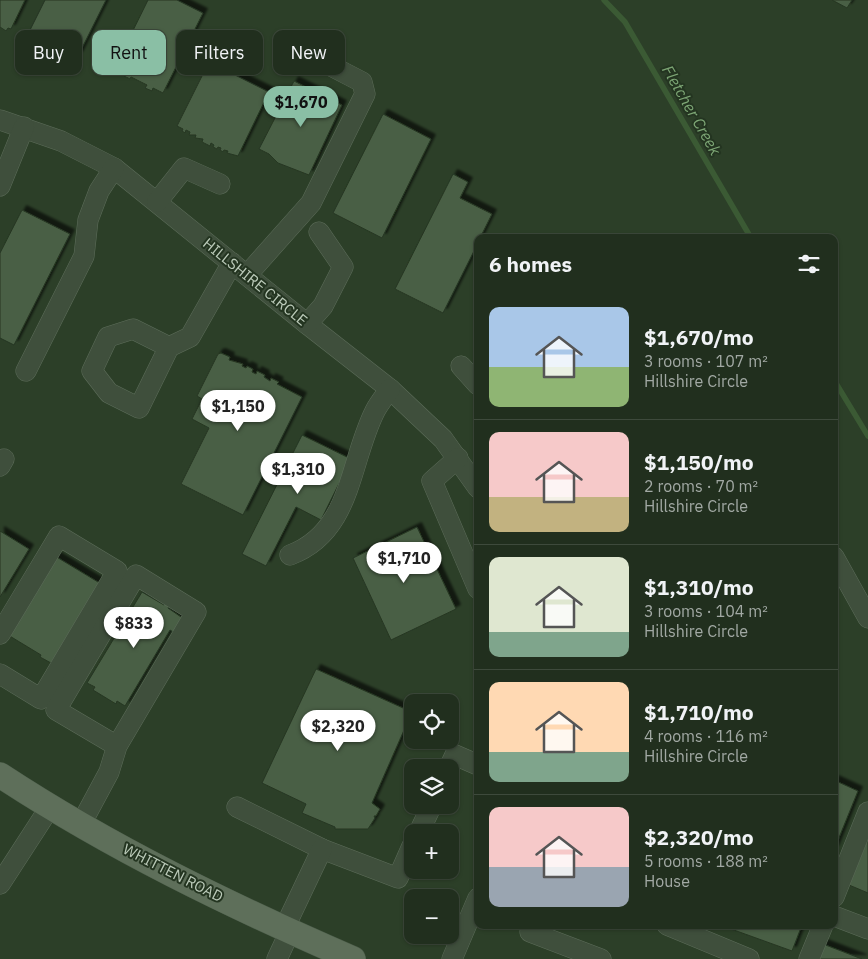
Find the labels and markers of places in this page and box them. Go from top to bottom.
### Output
pin: $1,670 [260,86,342,128]
pin: $1,150 [197,390,279,432]
pin: $1,310 [257,452,339,495]
pin: $1,710 [363,542,445,584]
pin: $833 [104,606,164,649]
pin: $2,320 [297,710,379,752]

